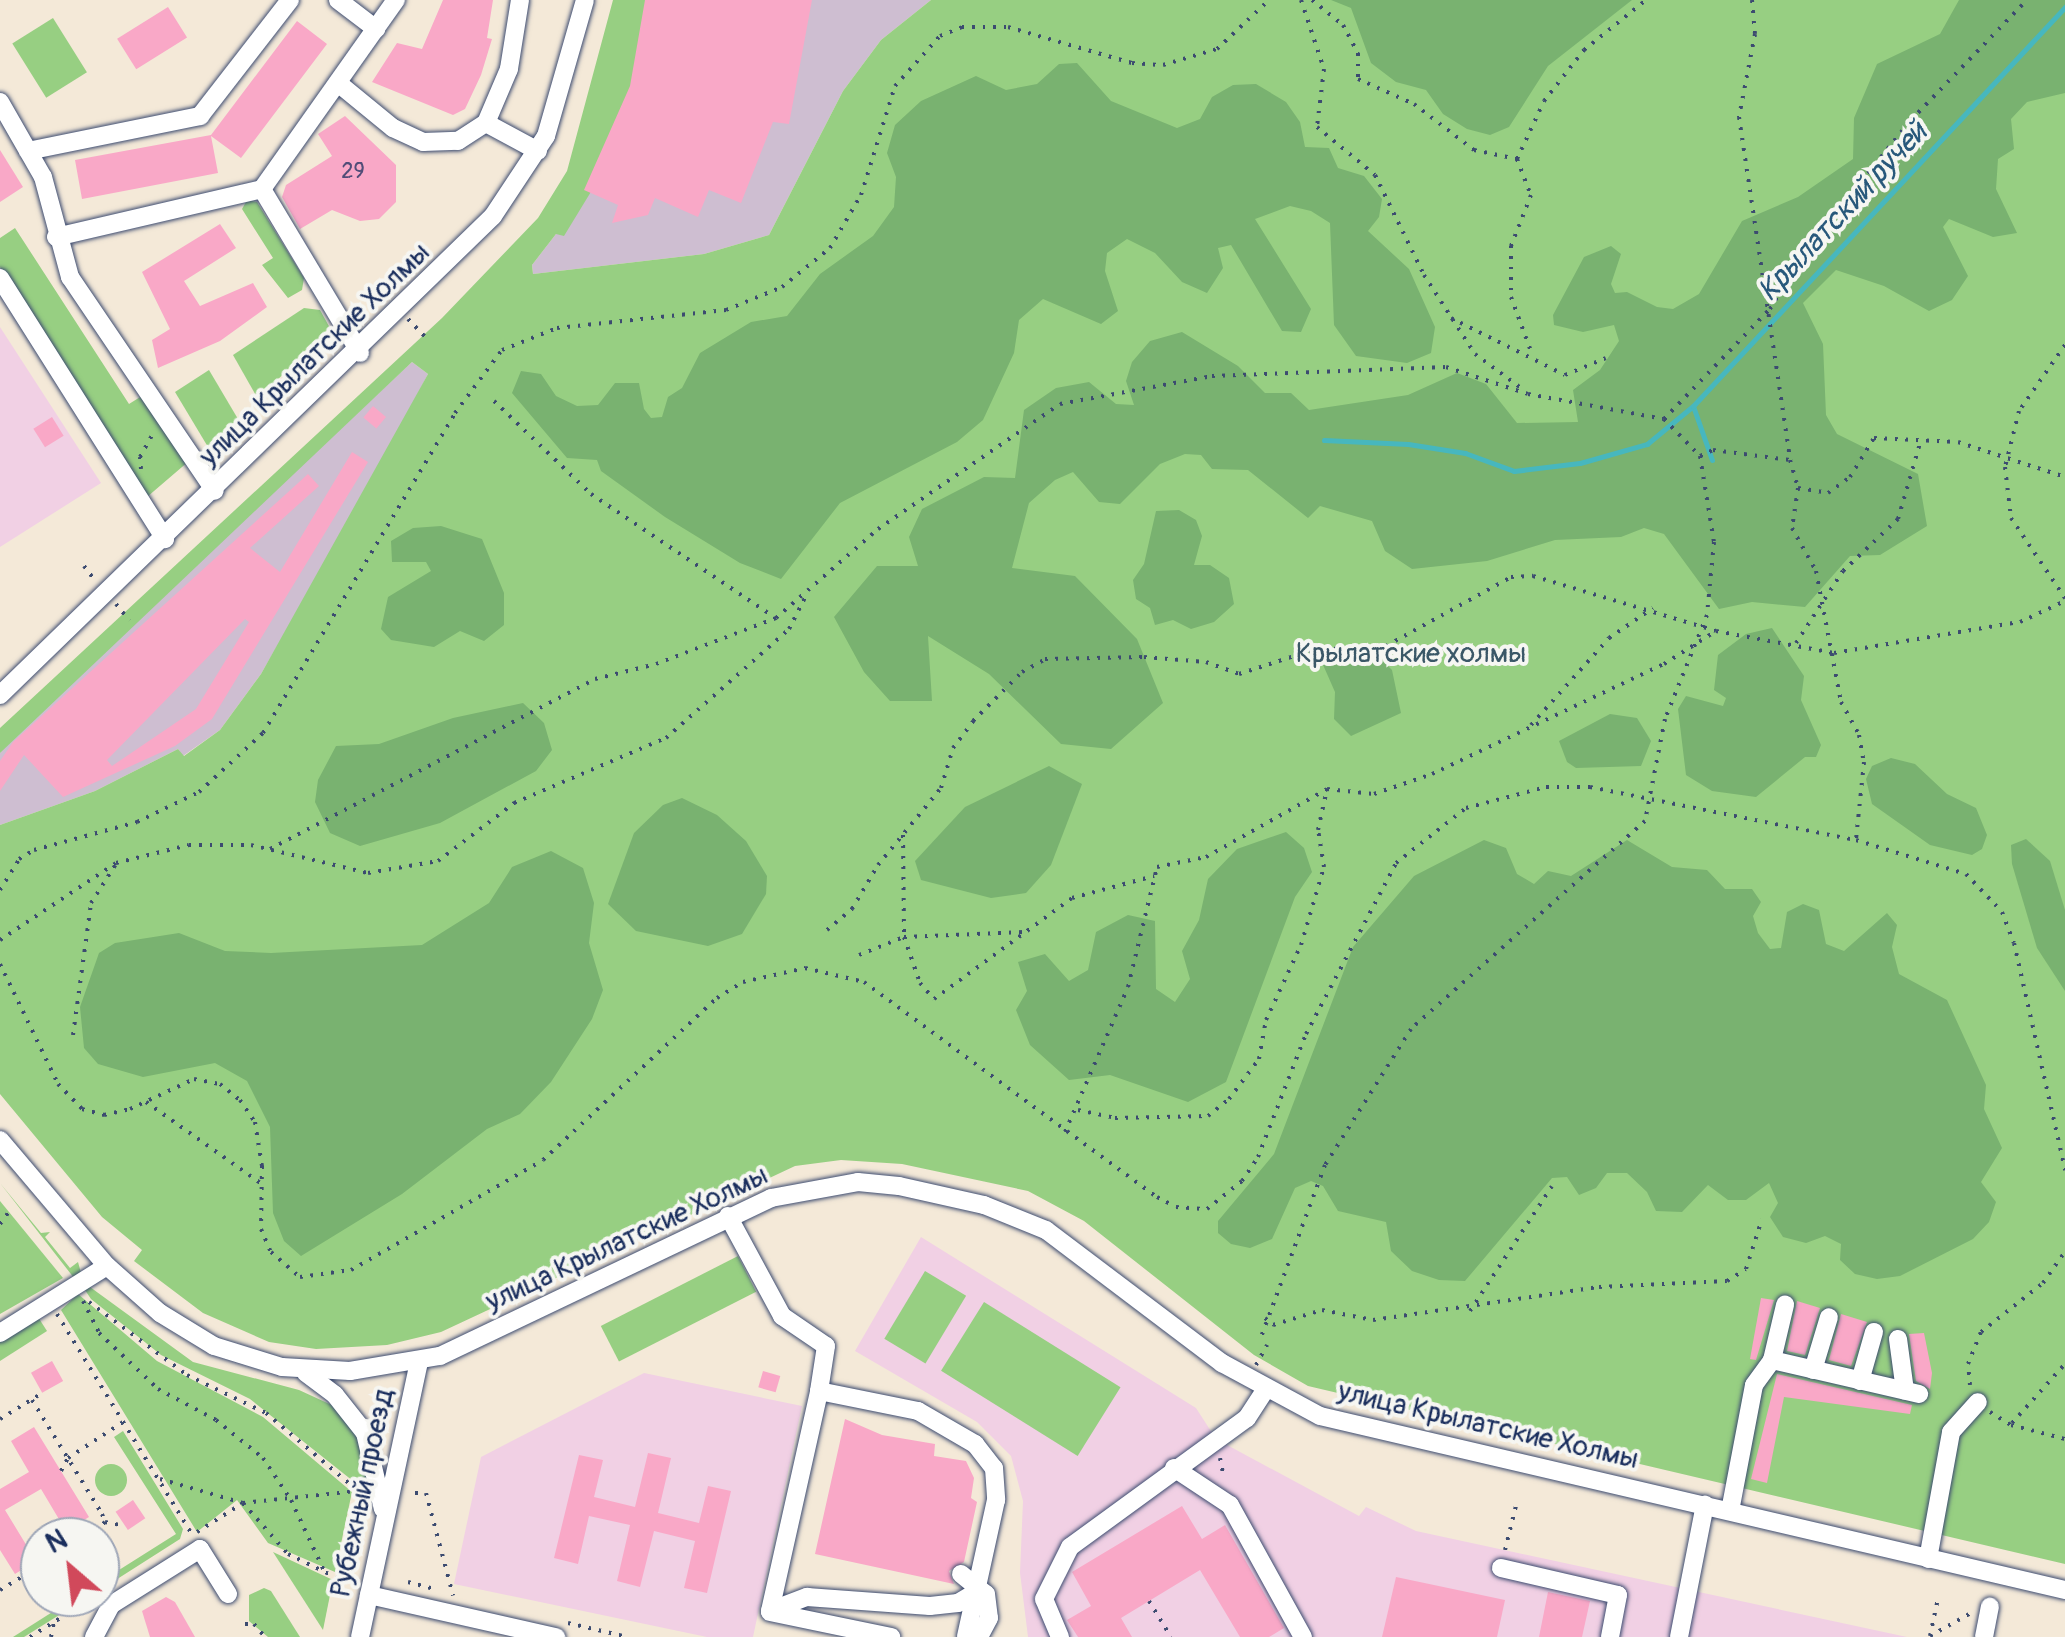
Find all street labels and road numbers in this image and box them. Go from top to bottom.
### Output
street label: улица Крылатские Холмы [193,236,437,474]
street label: улица Крылатские Холмы [481,1159,773,1319]
street label: улица Крылатские Холмы [1335,1375,1641,1477]
street label: Рубежный проезд [325,1386,401,1600]

